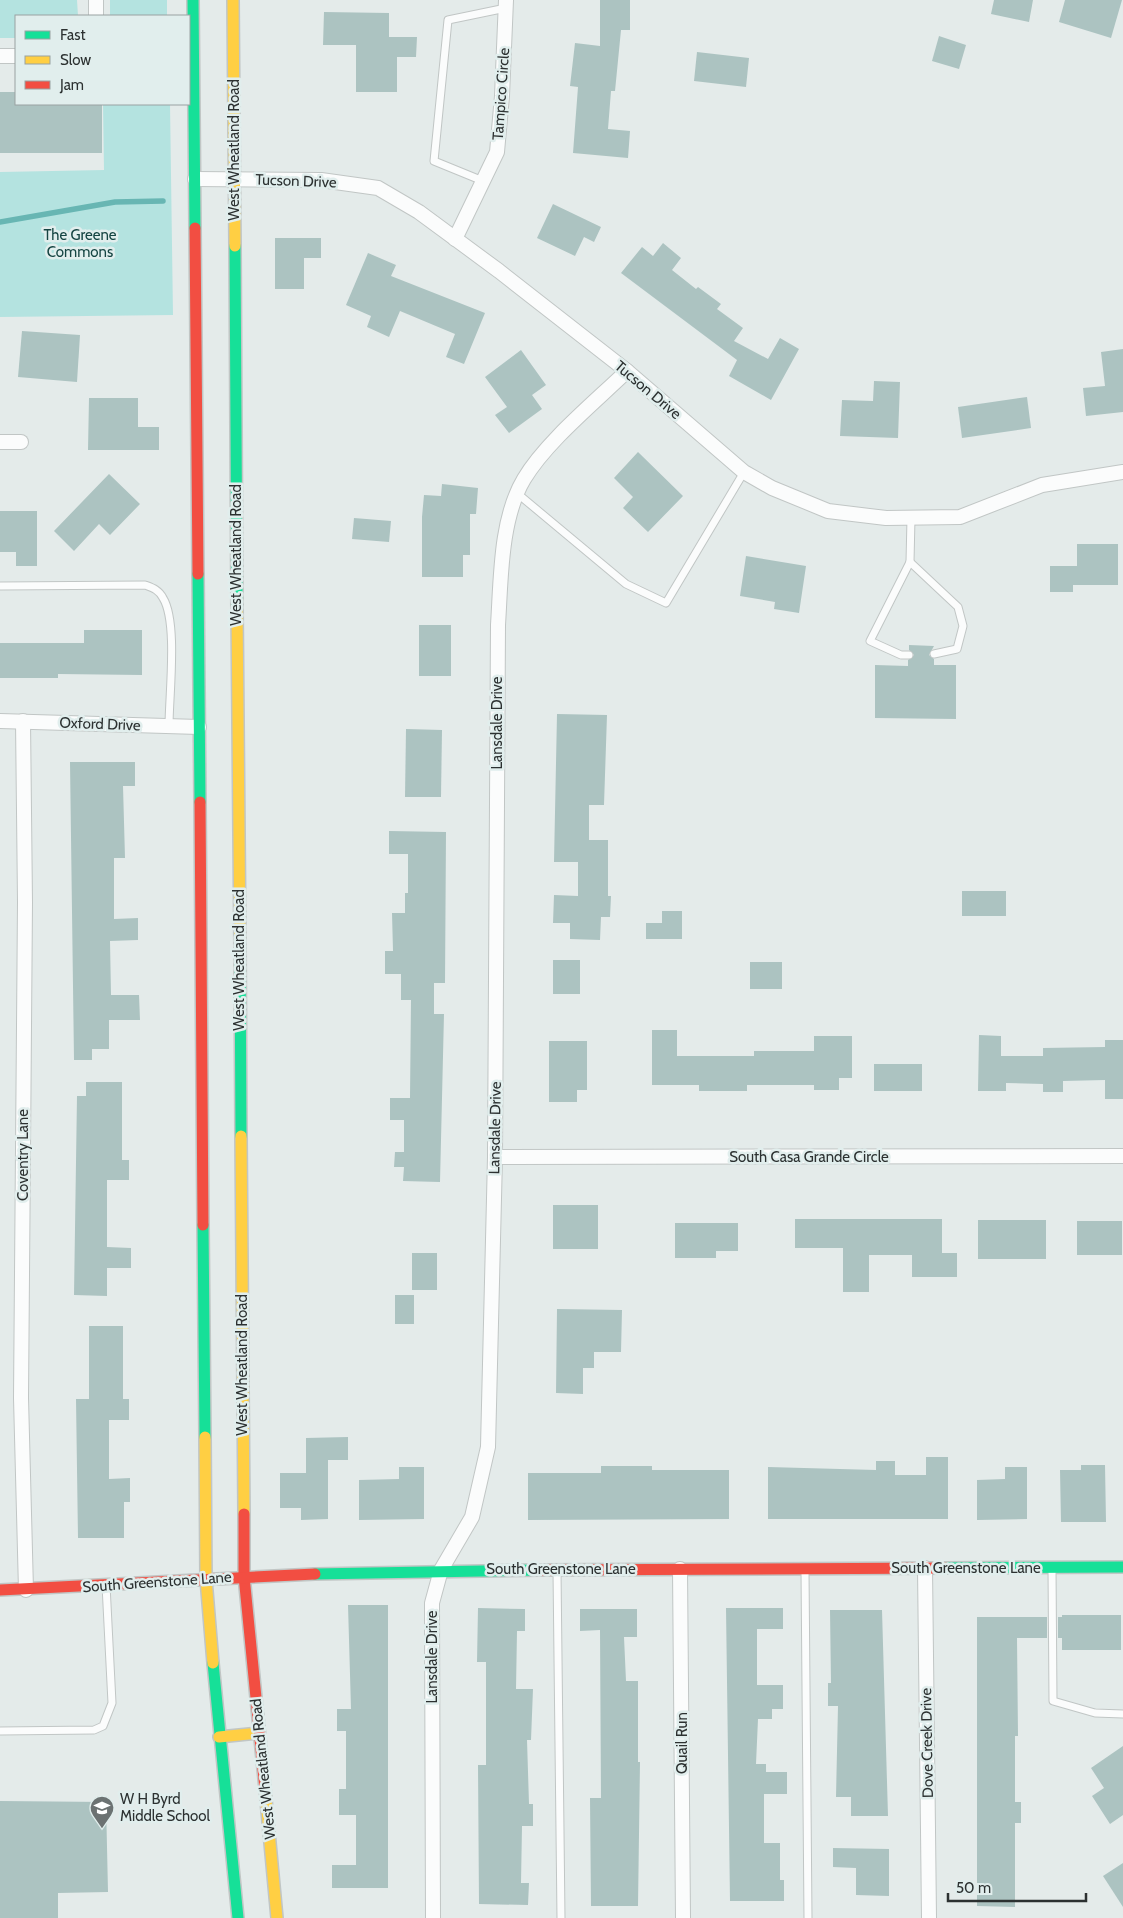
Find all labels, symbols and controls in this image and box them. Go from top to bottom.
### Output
legend [15,15,190,105]
text: Fast [60,26,85,44]
street label: Tampico Circle [489,47,513,141]
text: Slow [60,51,91,69]
text: Jam [59,76,84,94]
street label: West Wheatland Road [225,79,243,221]
street label: Tucson Drive [255,171,337,191]
park label: The Greene Commons [43,226,117,261]
street label: Tucson Drive [611,357,685,423]
street label: West Wheatland Road [227,484,245,626]
street label: Lansdale Drive [488,676,506,770]
street label: Oxford Drive [59,714,141,734]
street label: West Wheatland Road [230,889,248,1031]
street label: Lansdale Drive [485,1081,505,1175]
street label: Coventry Lane [14,1109,32,1201]
street label: South Casa Grande Circle [729,1148,889,1166]
street label: West Wheatland Road [233,1294,251,1436]
street label: South Greenstone Lane [891,1559,1041,1577]
street label: South Greenstone Lane [486,1560,636,1578]
street label: South Greenstone Lane [82,1568,232,1596]
street label: Lansdale Drive [423,1610,441,1704]
street label: Dove Creek Drive [917,1688,937,1798]
street label: West Wheatland Road [247,1698,279,1840]
street label: Quail Run [673,1712,691,1774]
place label: W H Byrd Middle School [120,1790,211,1825]
school or university icon: W H Byrd Middle School [89,1795,115,1829]
scale bar [948,1870,1086,1902]
text: 50 m [956,1879,991,1897]

